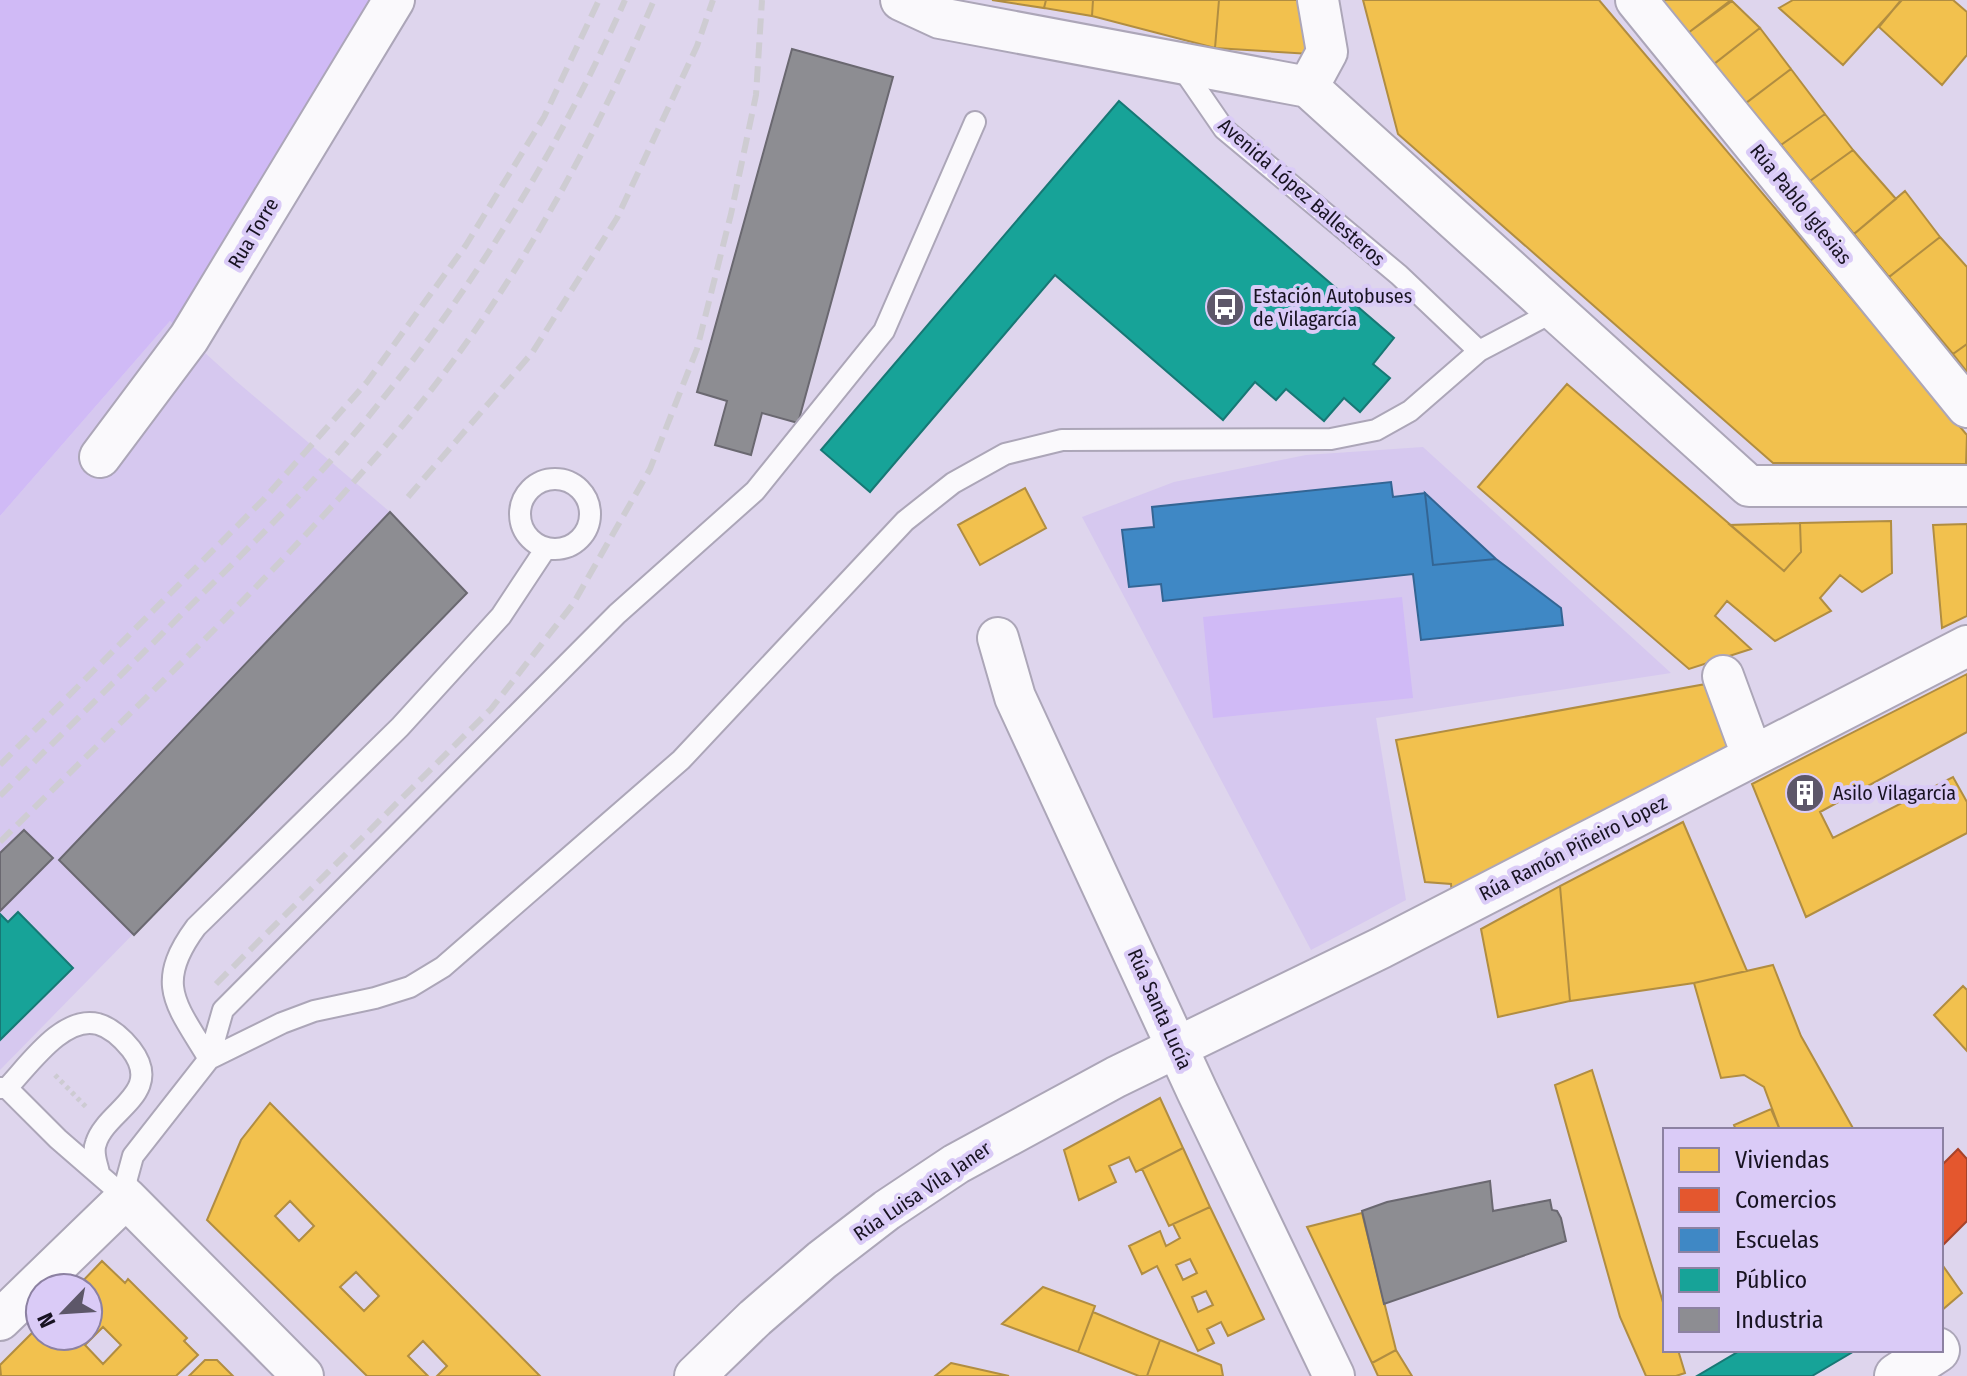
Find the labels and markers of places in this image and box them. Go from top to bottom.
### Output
place label: Estación Autobuses de Vilagarcía [1253,284,1412,331]
bus stop icon: Estación Autobuses de Vilagarcía [1204,286,1246,328]
building icon: Asilo Vilagarcía [1784,772,1826,814]
place label: Asilo Vilagarcía [1833,781,1956,805]

